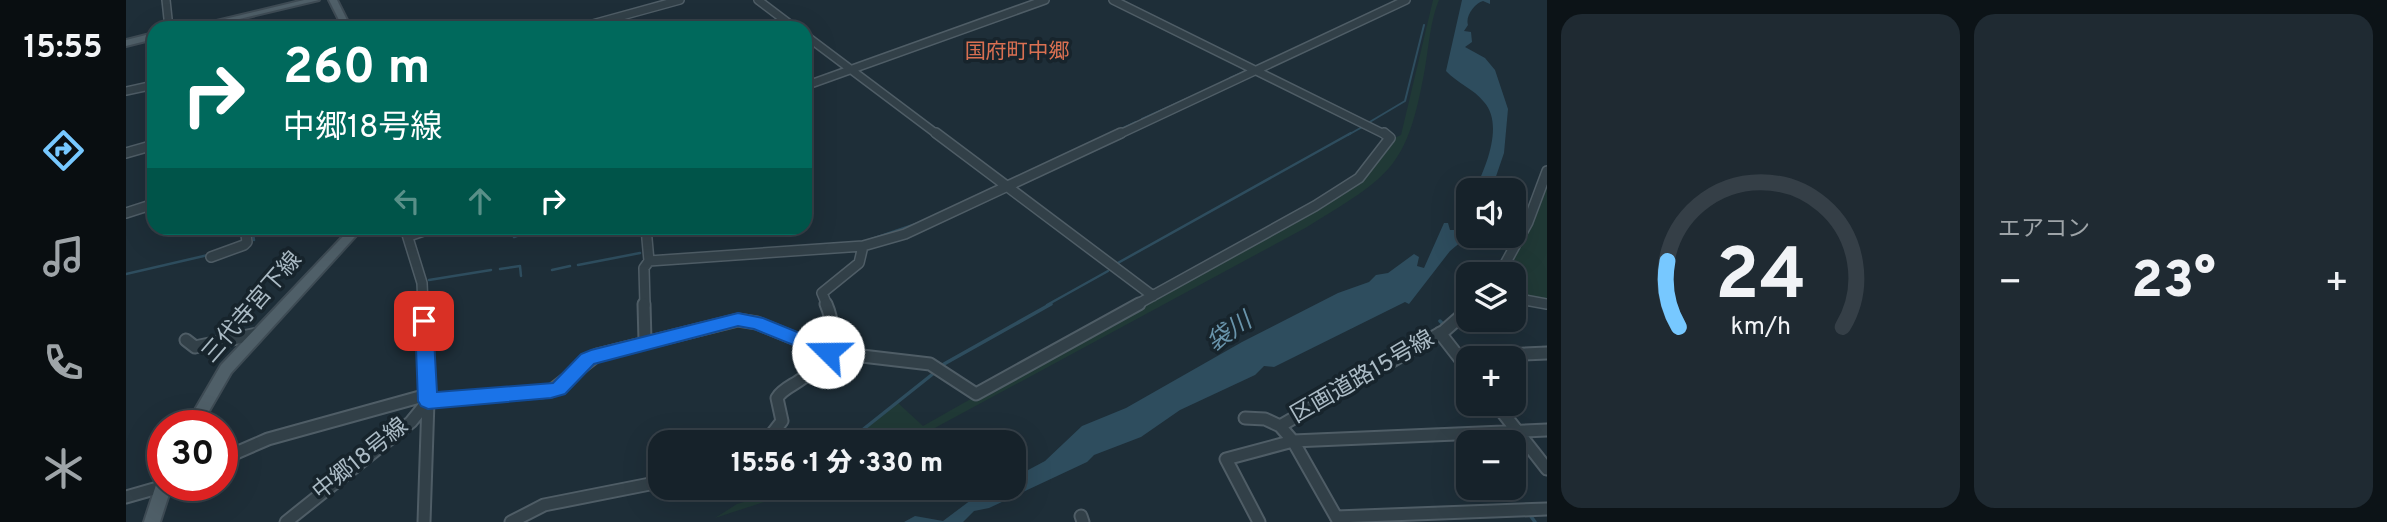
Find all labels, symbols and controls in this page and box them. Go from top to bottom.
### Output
text: 15:55 [23,29,103,69]
text: 260 m [283,39,430,101]
district label: 国府町中郷 [965,39,1070,66]
icon: right [168,49,259,140]
text: 中郷18号線 [283,109,443,149]
icon: directions [39,126,88,175]
map controls [1456,178,1526,500]
button: sound [1456,178,1526,248]
icon: left [388,182,426,220]
icon: ahead [461,182,499,220]
icon: right [534,182,572,220]
text: エアコン [1998,216,2090,245]
icon: music [39,232,88,281]
text: 24 [1715,233,1806,325]
street label: 三代寺宮下線 [197,246,309,370]
text: 23° [2131,250,2216,316]
text: − [1998,260,2023,309]
text: + [2324,260,2349,309]
button: layers [1456,262,1526,332]
pin [394,291,454,351]
icon: arrive [405,302,443,340]
water label: 袋川 [1202,305,1261,359]
text: km/h [1730,312,1791,344]
position arrow [791,315,865,389]
street label: 区画道路15号線 [1286,325,1440,431]
icon: phone [39,338,88,387]
button: + [1456,346,1526,416]
speed limit sign: 30 [147,410,238,501]
street label: 中郷18号線 [307,413,415,507]
button: − [1456,430,1526,500]
icon: climate [39,444,88,493]
text: 15:56 · 1 分 · 330 m [731,448,943,481]

